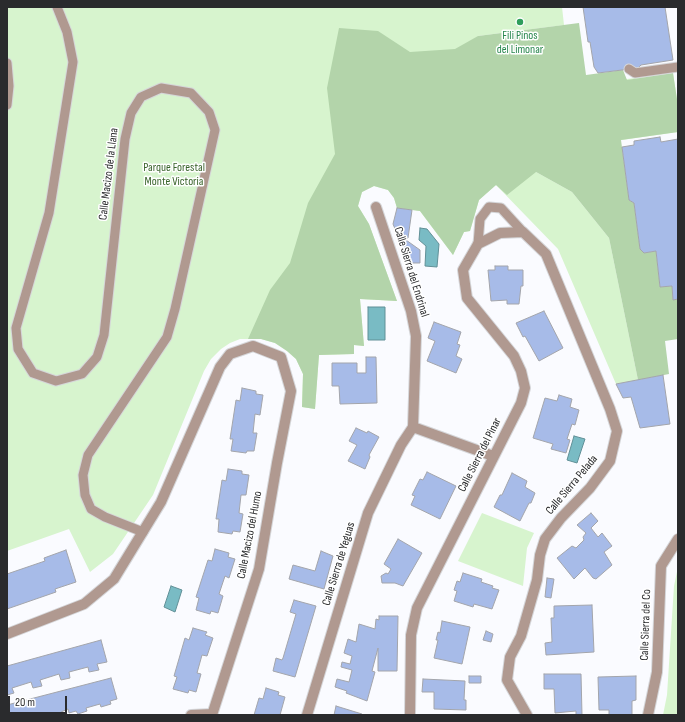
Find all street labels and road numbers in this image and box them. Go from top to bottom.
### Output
street label: Calle Macizo de la Llana [96,127,122,221]
street label: Calle Sierra del Endrinal [390,225,432,319]
street label: Calle Sierra del Pinar [455,416,505,494]
street label: Calle Sierra Pelada [543,452,601,518]
street label: Calle Macizo del Humo [234,490,266,580]
street label: Calle Sierra de Yeguas [319,521,359,607]
street label: Calle Sierra del Co [638,589,654,661]

